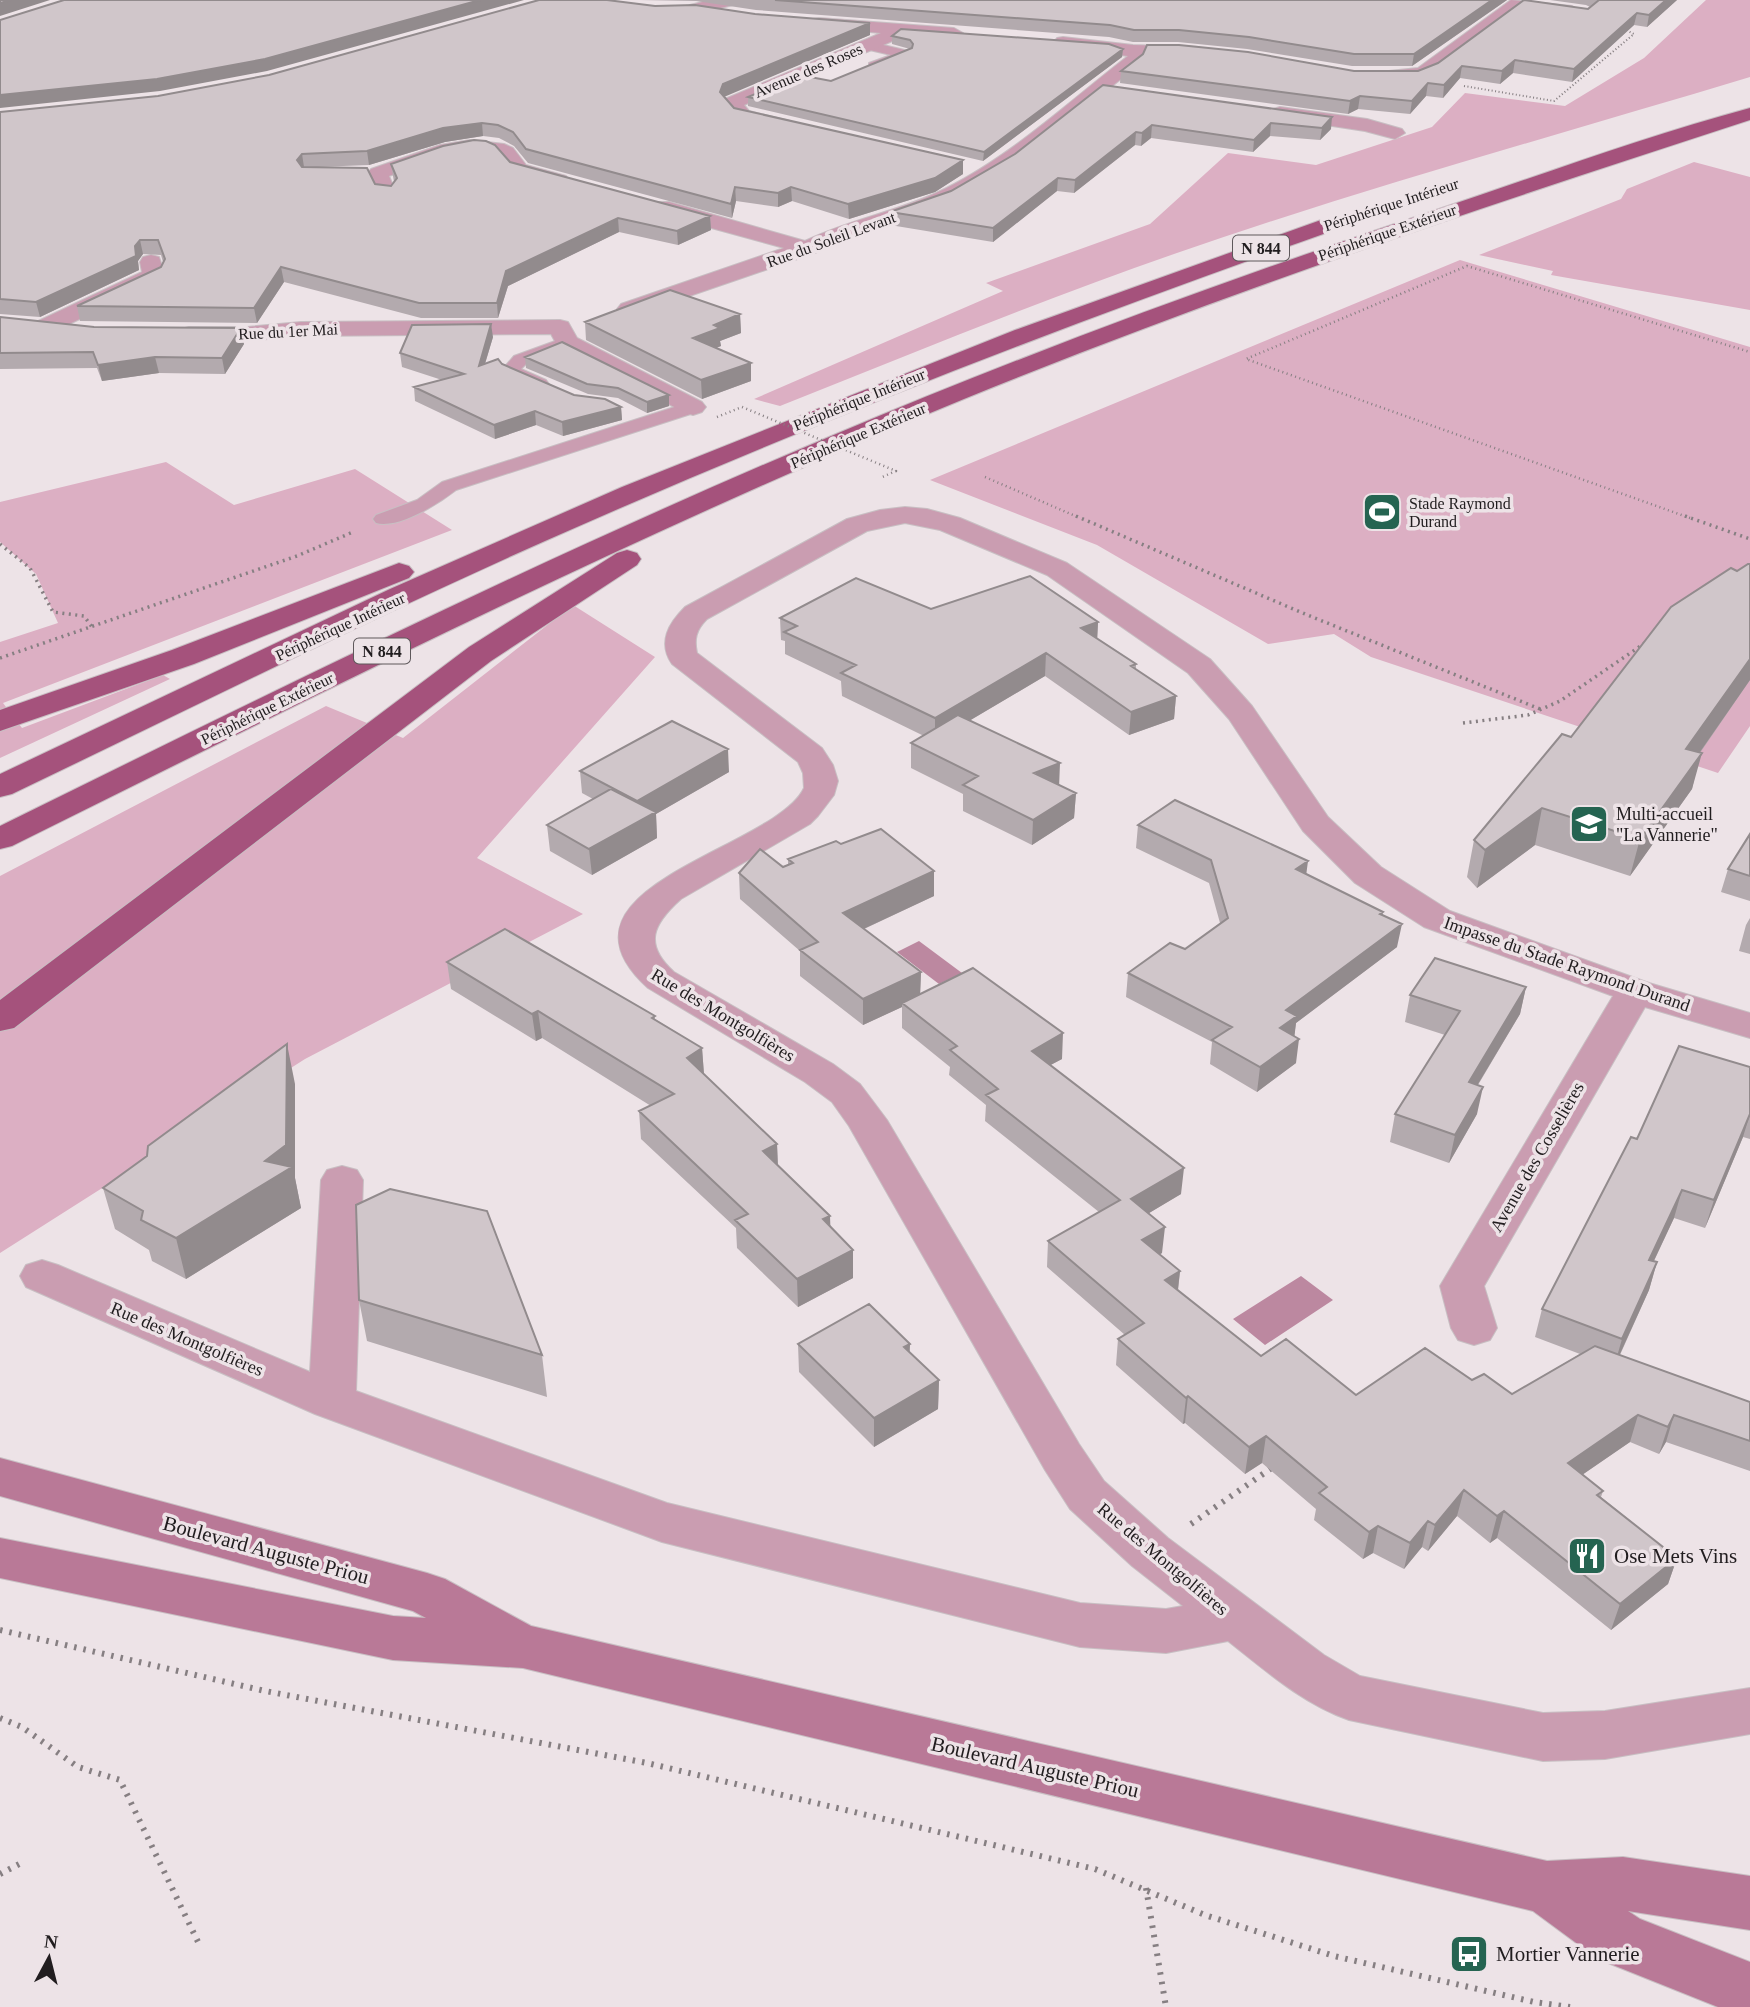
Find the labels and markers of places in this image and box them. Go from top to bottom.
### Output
sports icon: Stade Raymond Durand [1361,491,1403,533]
place label: Stade Raymond Durand [1409,495,1511,530]
school or university icon: Multi-accueil "La Vannerie" [1568,803,1610,845]
place label: Multi-accueil "La Vannerie" [1616,804,1718,845]
restaurant icon: Ose Mets Vins [1566,1535,1608,1577]
place label: Ose Mets Vins [1614,1544,1737,1568]
bus stop icon: Mortier Vannerie [1448,1933,1490,1975]
place label: Mortier Vannerie [1496,1942,1640,1966]

